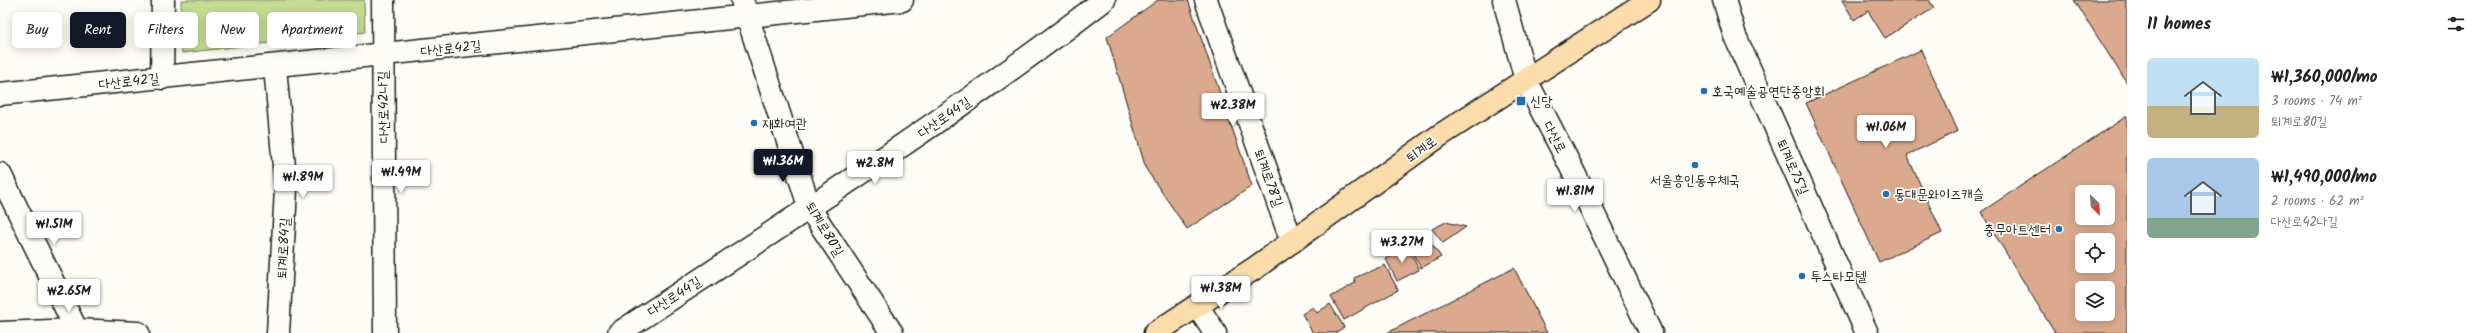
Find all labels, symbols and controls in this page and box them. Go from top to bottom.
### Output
text: 11 homes [2147,11,2211,38]
chip: Buy [12,12,62,48]
chip: Rent [70,12,126,48]
chip: Filters [134,12,198,48]
chip: New [206,12,259,48]
chip: Apartment [267,12,357,48]
icon: filters [2445,13,2467,35]
street label: 다산로42길 [420,35,483,63]
text: ₩1,360,000/mo [2271,64,2378,91]
street label: 다산로42길 [98,68,161,96]
street label: 다산로42나길 [372,70,396,143]
icon: home [2179,74,2227,122]
place label: 호국예술공연단중앙회 [1712,81,1825,103]
marker: 호국예술공연단중앙회 [1699,86,1709,96]
street label: 다산로44길 [913,91,976,144]
place label: 신당 [1530,91,1553,113]
text: 3 rooms · 74 m² [2271,91,2362,112]
pin: ₩2.38M [1200,93,1266,127]
text: ₩2.38M [1211,95,1255,116]
marker: 신당 [1515,95,1527,107]
text: 퇴계로80길 [2271,112,2327,133]
place label: 재화여관 [762,113,807,135]
pin: ₩1.06M [1853,115,1919,149]
street label: 다산로 [1536,117,1572,158]
text: ₩1.06M [1866,117,1906,138]
marker: 재화여관 [749,118,759,128]
street label: 퇴계로 [1401,131,1442,169]
street label: 퇴계로75길 [1770,136,1814,200]
street label: 퇴계로78길 [1247,146,1289,211]
pin: ₩1.36M [750,149,816,183]
text: ₩1.36M [763,151,803,172]
pin: ₩2.8M [847,151,903,185]
text: ₩2.8M [856,153,894,174]
pin: ₩1.49M [368,160,434,194]
marker: 서울흥인동우체국 [1690,160,1700,170]
text: ₩1.49M [381,162,421,183]
text: ₩1,490,000/mo [2271,164,2377,191]
pin: ₩1.89M [270,165,336,199]
text: ₩1.89M [283,167,323,188]
place label: 서울흥인동우체국 [1650,170,1740,192]
icon: home [2179,174,2227,222]
pin: ₩1.81M [1542,179,1608,213]
text: ₩1.81M [1556,181,1594,202]
place label: 동대문와이즈캐슬 [1894,184,1984,206]
north arrow [2075,185,2115,225]
map controls [2075,185,2115,321]
marker: 동대문와이즈캐슬 [1881,189,1891,199]
text: 2 rooms · 62 m² [2271,191,2364,212]
street label: 퇴계로80길 [799,198,850,262]
pin: ₩1.51M [21,212,87,246]
text: 다산로42나길 [2271,212,2338,233]
text: ₩1.51M [35,214,73,235]
street label: 퇴계로84길 [271,216,297,279]
place label: 충무아트센터 [1983,219,2051,241]
marker: 충무아트센터 [2054,224,2064,234]
pin: ₩3.27M [1369,230,1435,264]
text: ₩3.27M [1380,232,1424,253]
button: locate [2075,233,2115,273]
place label: 투스타모텔 [1810,266,1867,288]
street label: 다산로44길 [643,271,707,323]
marker: 투스타모텔 [1797,271,1807,281]
pin: ₩1.38M [1188,276,1254,310]
text: ₩1.38M [1200,278,1242,299]
pin: ₩2.65M [36,279,102,313]
text: ₩2.65M [47,281,91,302]
button: layers [2075,281,2115,321]

